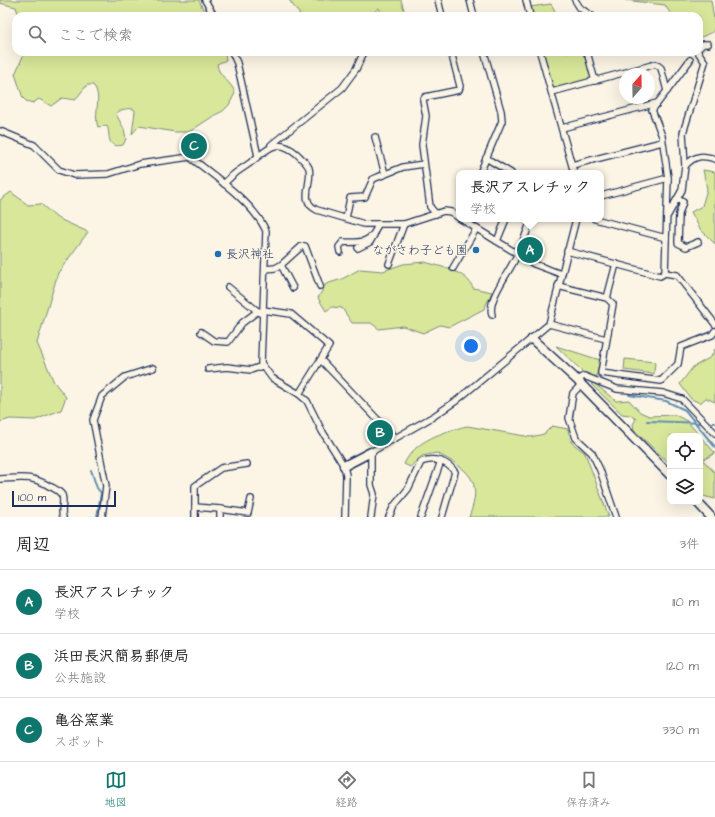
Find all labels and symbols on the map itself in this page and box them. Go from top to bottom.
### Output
north arrow [619,68,655,104]
pin: C [181,131,207,161]
pin: A [517,235,543,265]
place label: ながさわ子ども園 [372,242,468,259]
marker: ながさわ子ども園 [471,245,481,255]
place label: 長沢神社 [226,246,274,263]
marker: 長沢神社 [213,249,223,259]
your location [461,336,481,356]
pin: B [367,418,393,448]
scale bar [12,489,116,508]

